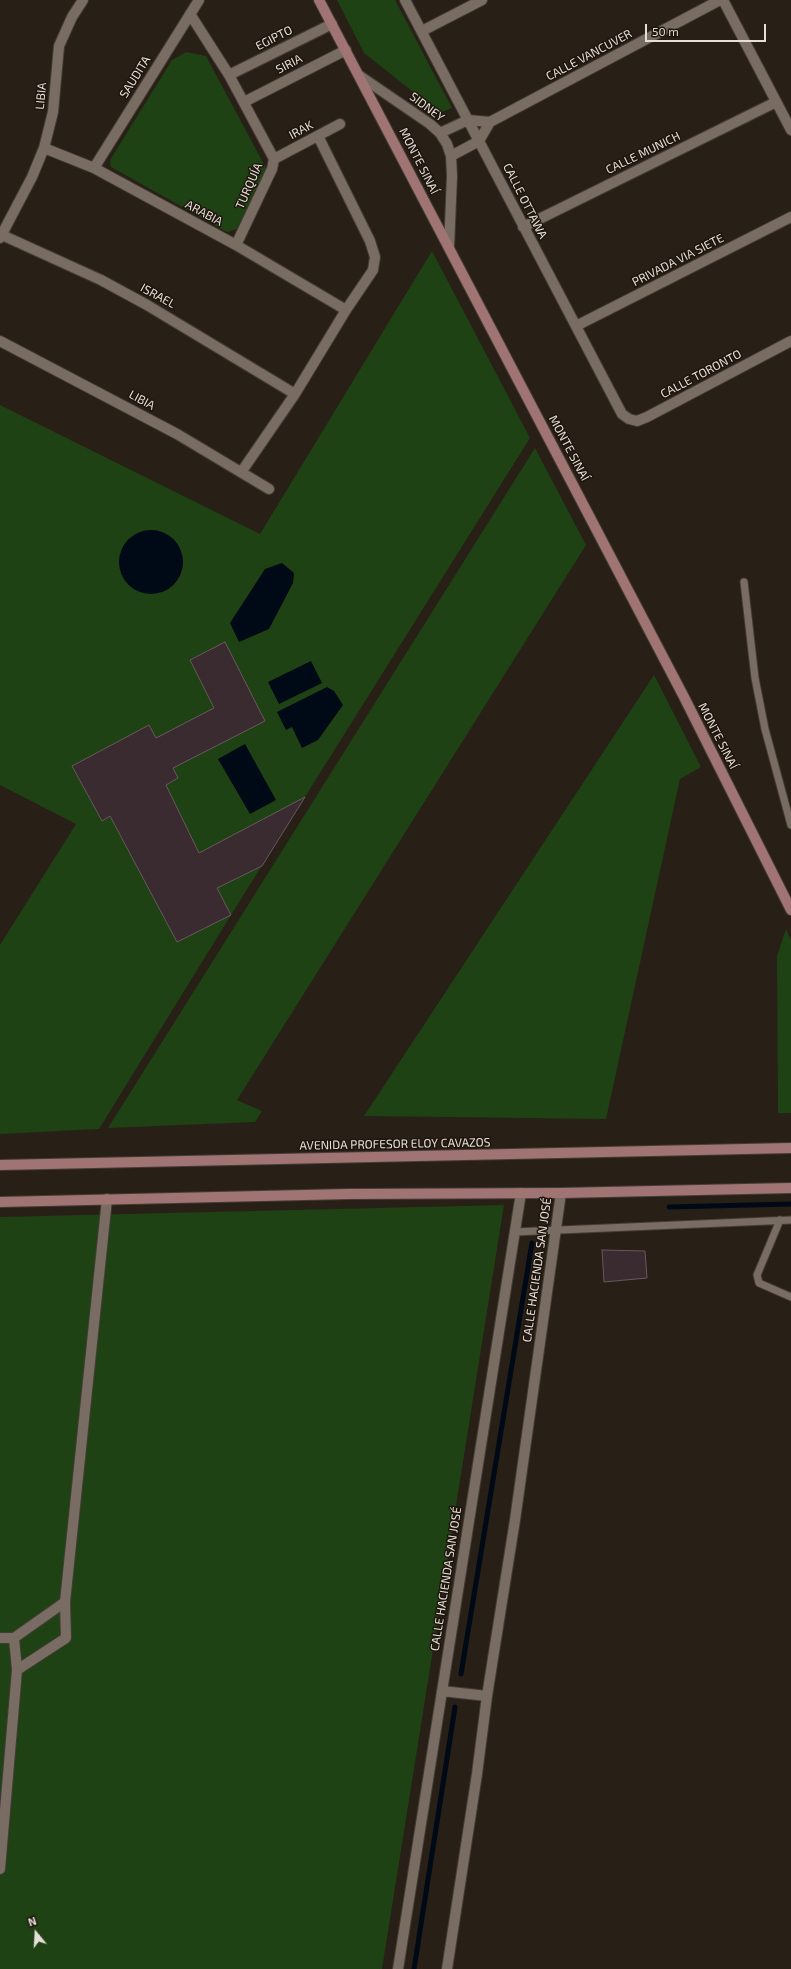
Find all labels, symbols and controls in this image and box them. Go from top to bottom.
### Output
scale bar [647,16,768,42]
street label: EGIPTO [253,23,295,53]
text: 50 m [652,24,679,38]
street label: CALLE VANCUVER [544,26,634,84]
street label: SIRIA [273,51,305,77]
street label: SAUDITA [116,53,154,101]
street label: LIBIA [33,82,49,110]
street label: SIDNEY [407,89,447,125]
street label: IRAK [287,118,315,142]
street label: MONTE SINAÍ [396,126,442,196]
street label: CALLE MUNICH [603,129,683,177]
street label: TURQUÍA [232,161,266,211]
street label: CALLE OTTAWA [500,161,550,241]
street label: ARABIA [183,197,225,229]
street label: PRIVADA VIA SIETE [630,231,726,289]
street label: ISRAEL [138,281,178,311]
street label: CALLE TORONTO [658,347,744,401]
street label: LIBIA [127,387,157,413]
street label: MONTE SINAÍ [546,413,592,483]
street label: MONTE SINAÍ [695,701,741,771]
street label: AVENIDA PROFESOR ELOY CAVAZOS [299,1135,491,1153]
street label: CALLE HACIENDA SAN JOSÉ [520,1197,554,1343]
street label: CALLE HACIENDA SAN JOSÉ [428,1506,464,1652]
north arrow [16,1913,56,1953]
text: N [26,1914,38,1929]

